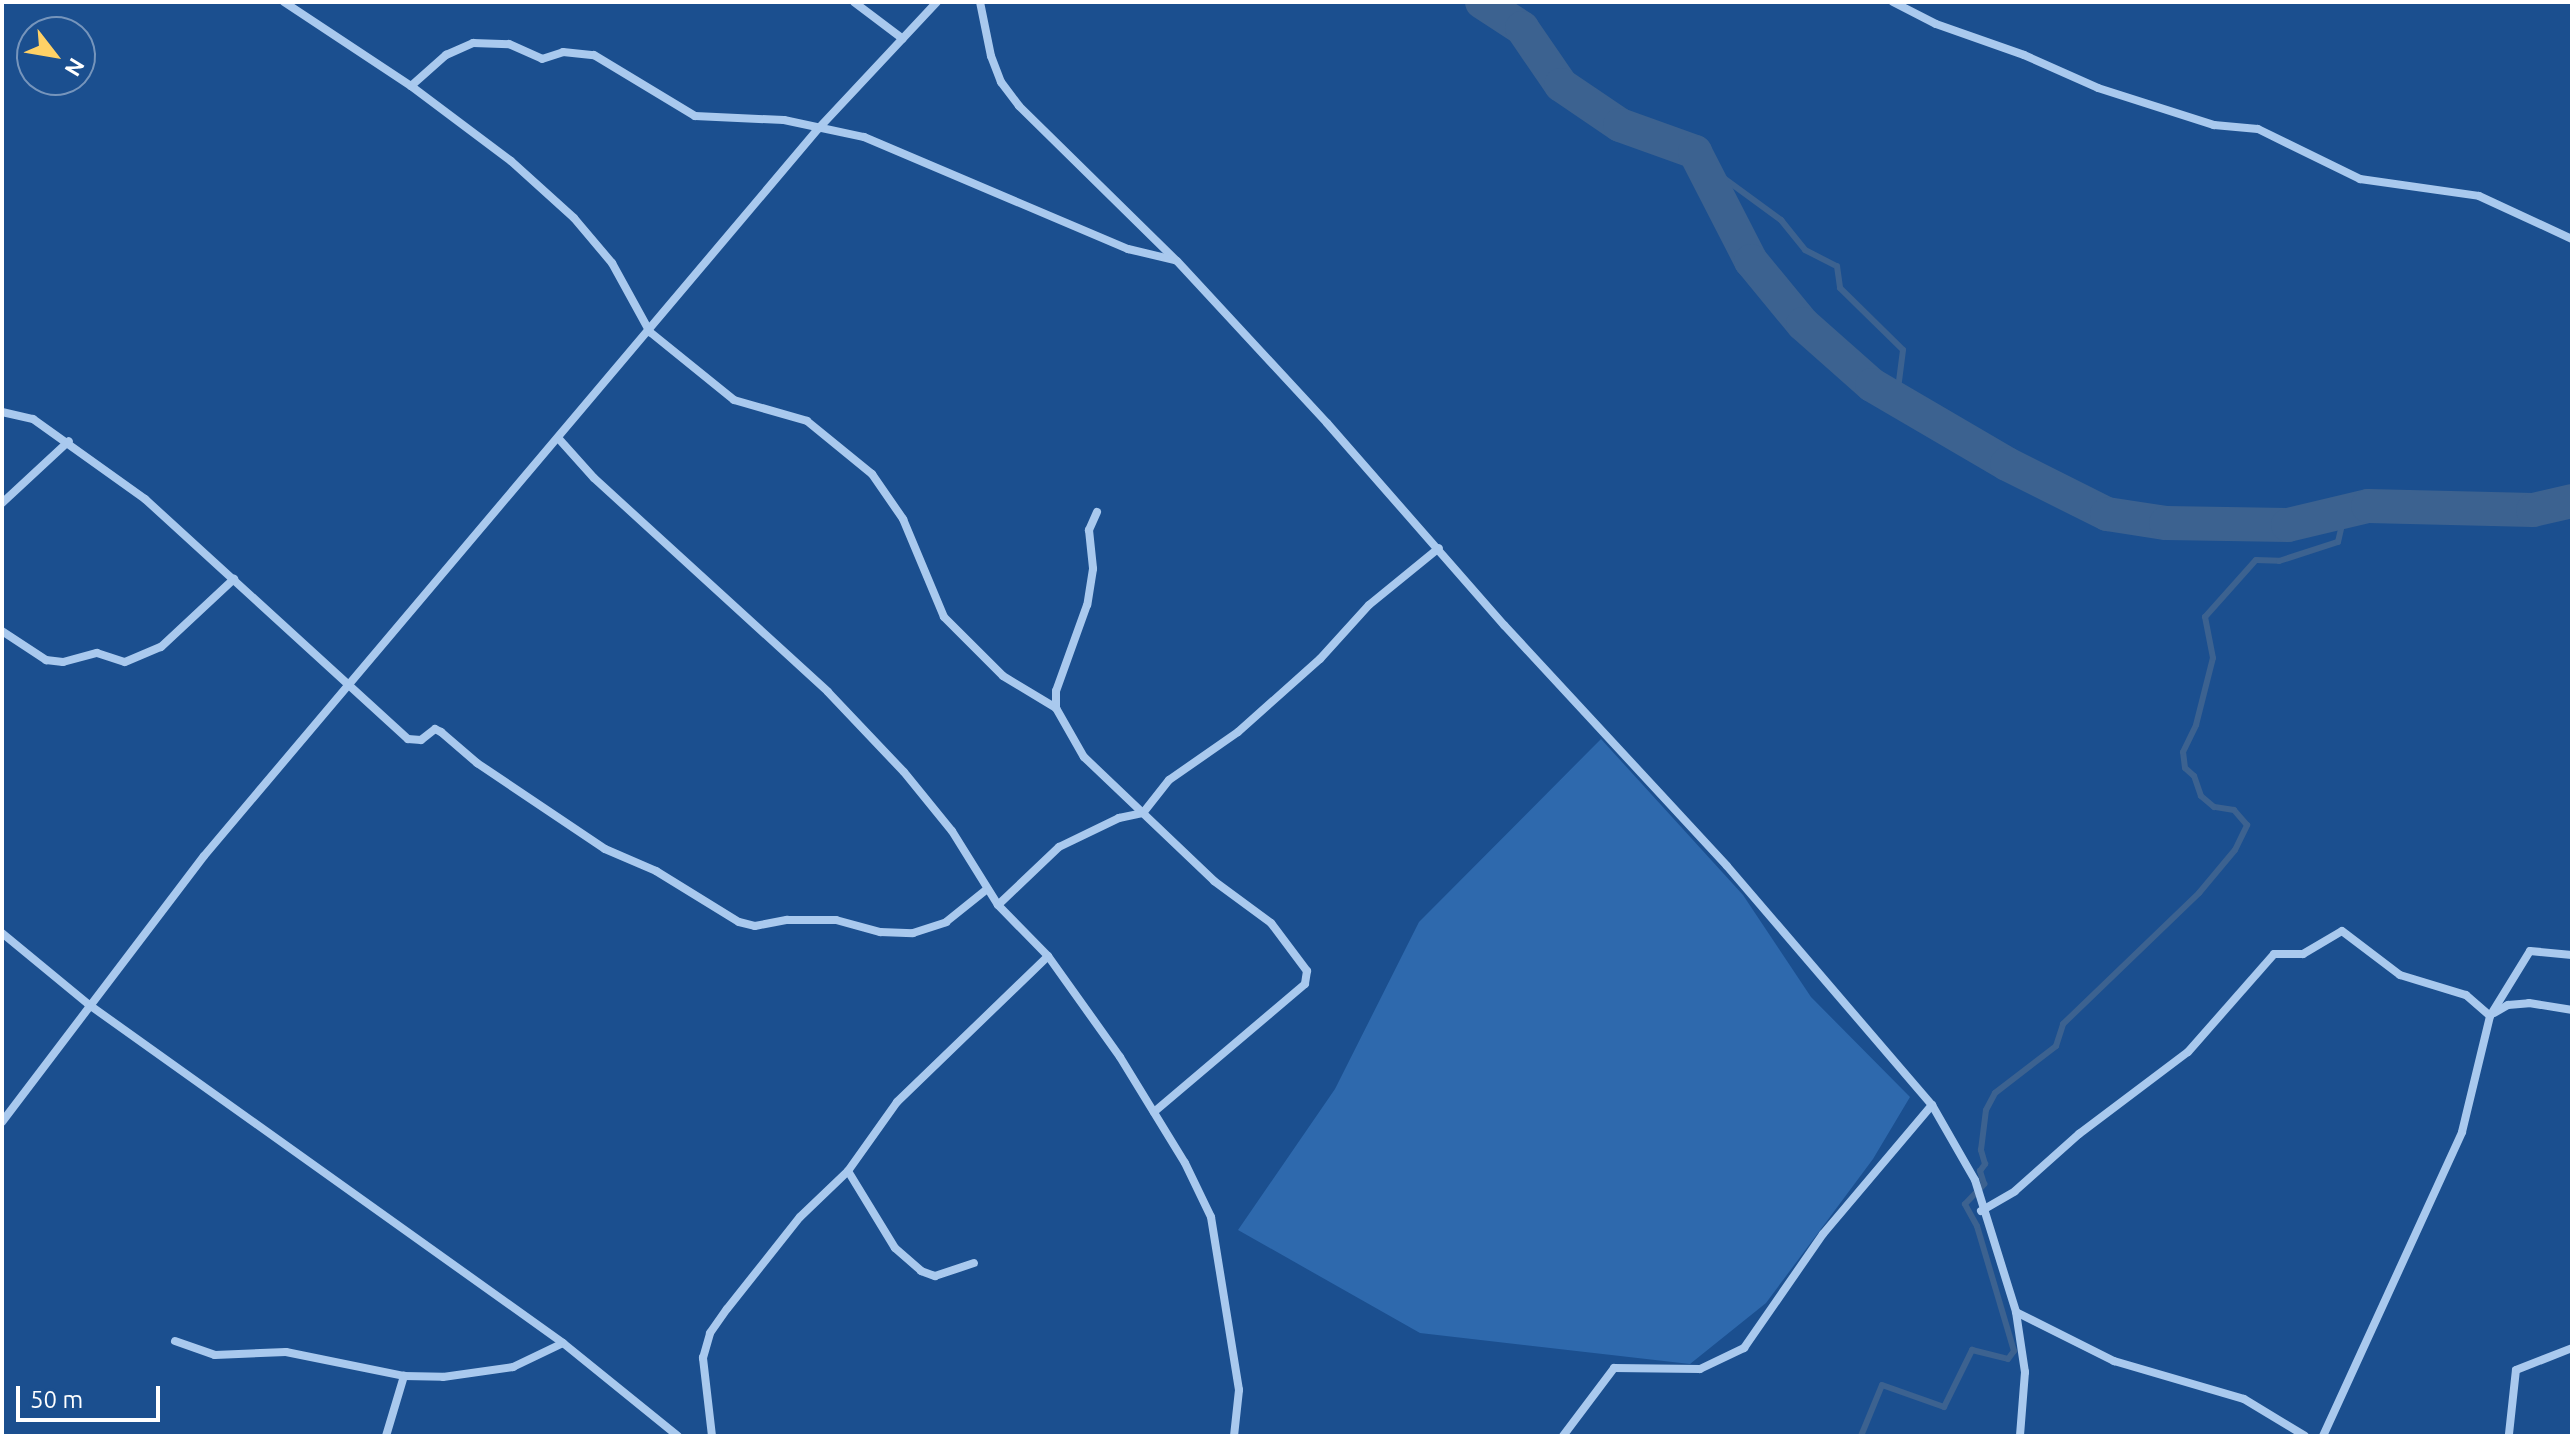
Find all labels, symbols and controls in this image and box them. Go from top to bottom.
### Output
north arrow [16,16,96,96]
text: N [60,54,90,81]
scale bar [20,1370,164,1420]
text: 50 m [30,1386,83,1413]

